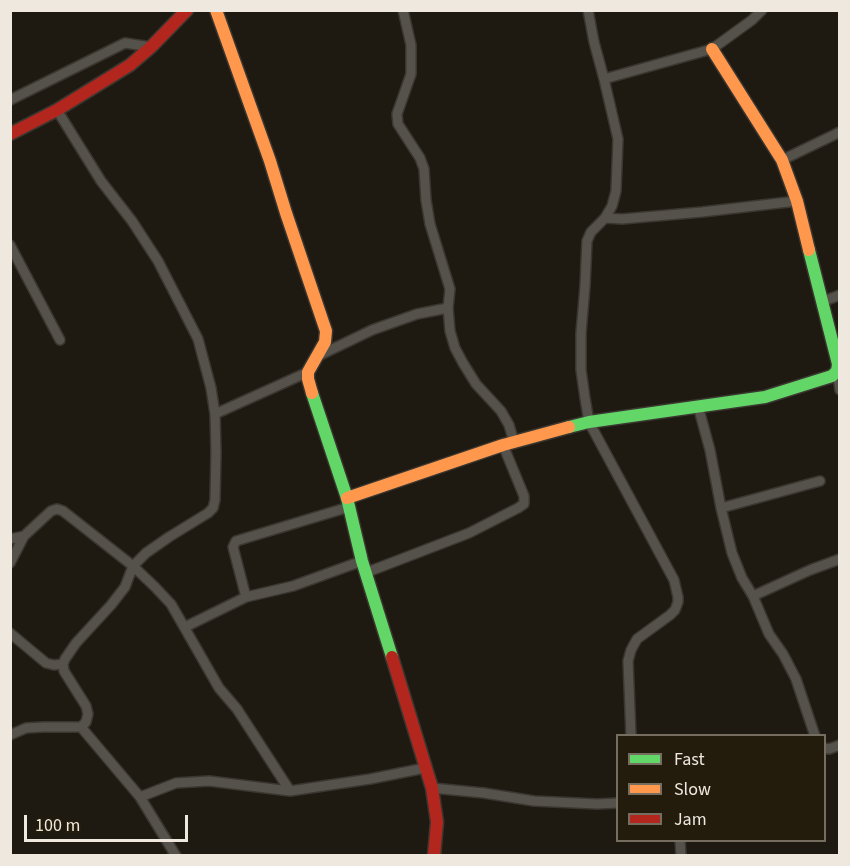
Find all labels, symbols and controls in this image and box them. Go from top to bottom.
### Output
legend [616,734,826,842]
text: Fast [674,747,705,772]
text: Slow [674,777,711,802]
scale bar [27,803,190,841]
text: Jam [674,807,707,832]
text: 100 m [35,813,80,838]

